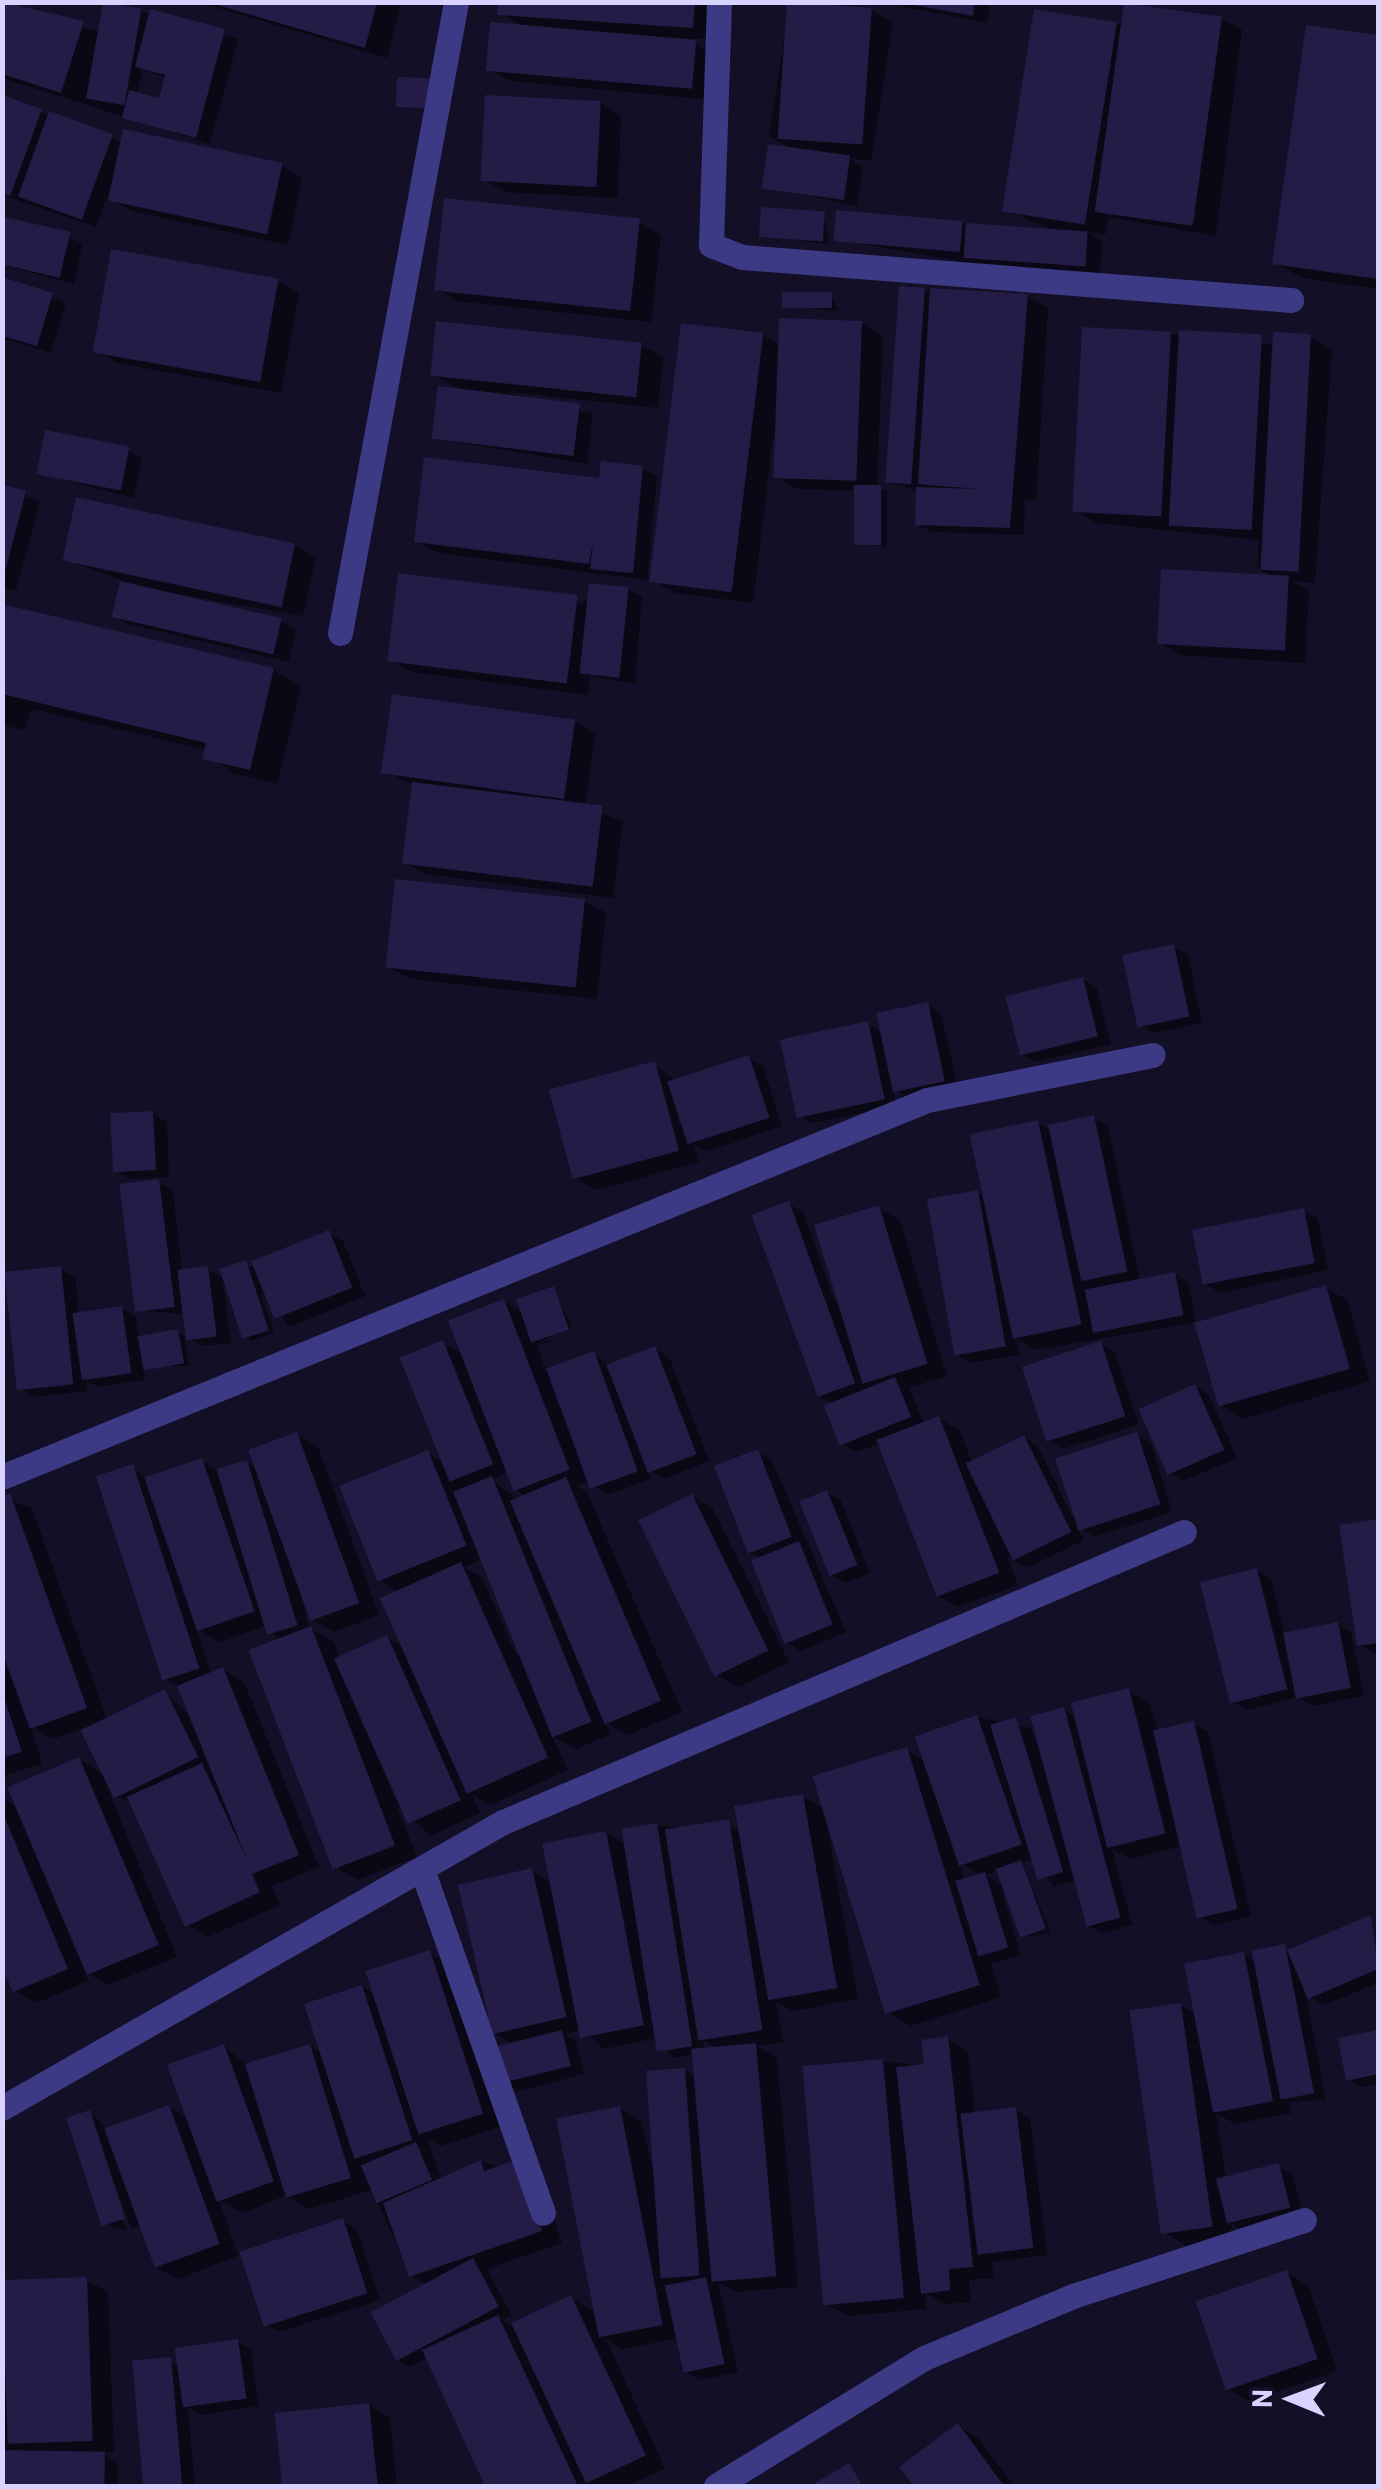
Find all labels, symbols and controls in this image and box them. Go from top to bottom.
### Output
north arrow [1241,2349,1341,2449]
text: N [1244,2389,1278,2408]

